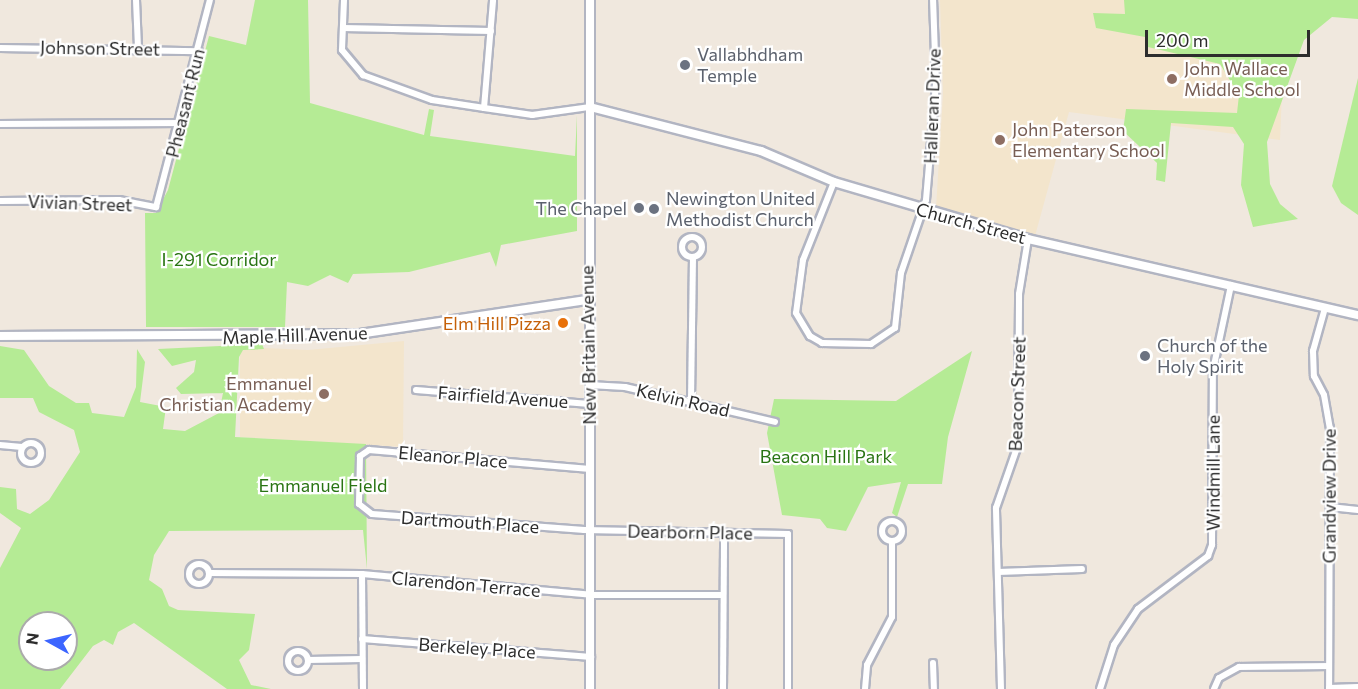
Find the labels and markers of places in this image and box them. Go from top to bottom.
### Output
place label: Vallabhdham Temple [697,44,803,86]
marker: Vallabhdham Temple [678,58,692,72]
place label: John Wallace Middle School [1184,58,1300,100]
marker: John Wallace Middle School [1165,72,1179,86]
place label: John Paterson Elementary School [1012,119,1165,162]
marker: John Paterson Elementary School [993,133,1007,147]
place label: Newington United Methodist Church [666,188,815,230]
place label: The Chapel [535,197,627,219]
marker: The Chapel [632,201,646,215]
marker: Newington United Methodist Church [647,202,661,216]
place label: Elm Hill Pizza [443,312,551,334]
marker: Elm Hill Pizza [556,316,570,330]
place label: Church of the Holy Spirit [1157,335,1268,378]
marker: Church of the Holy Spirit [1138,349,1152,363]
place label: Emmanuel Christian Academy [159,373,312,416]
marker: Emmanuel Christian Academy [317,387,331,401]

